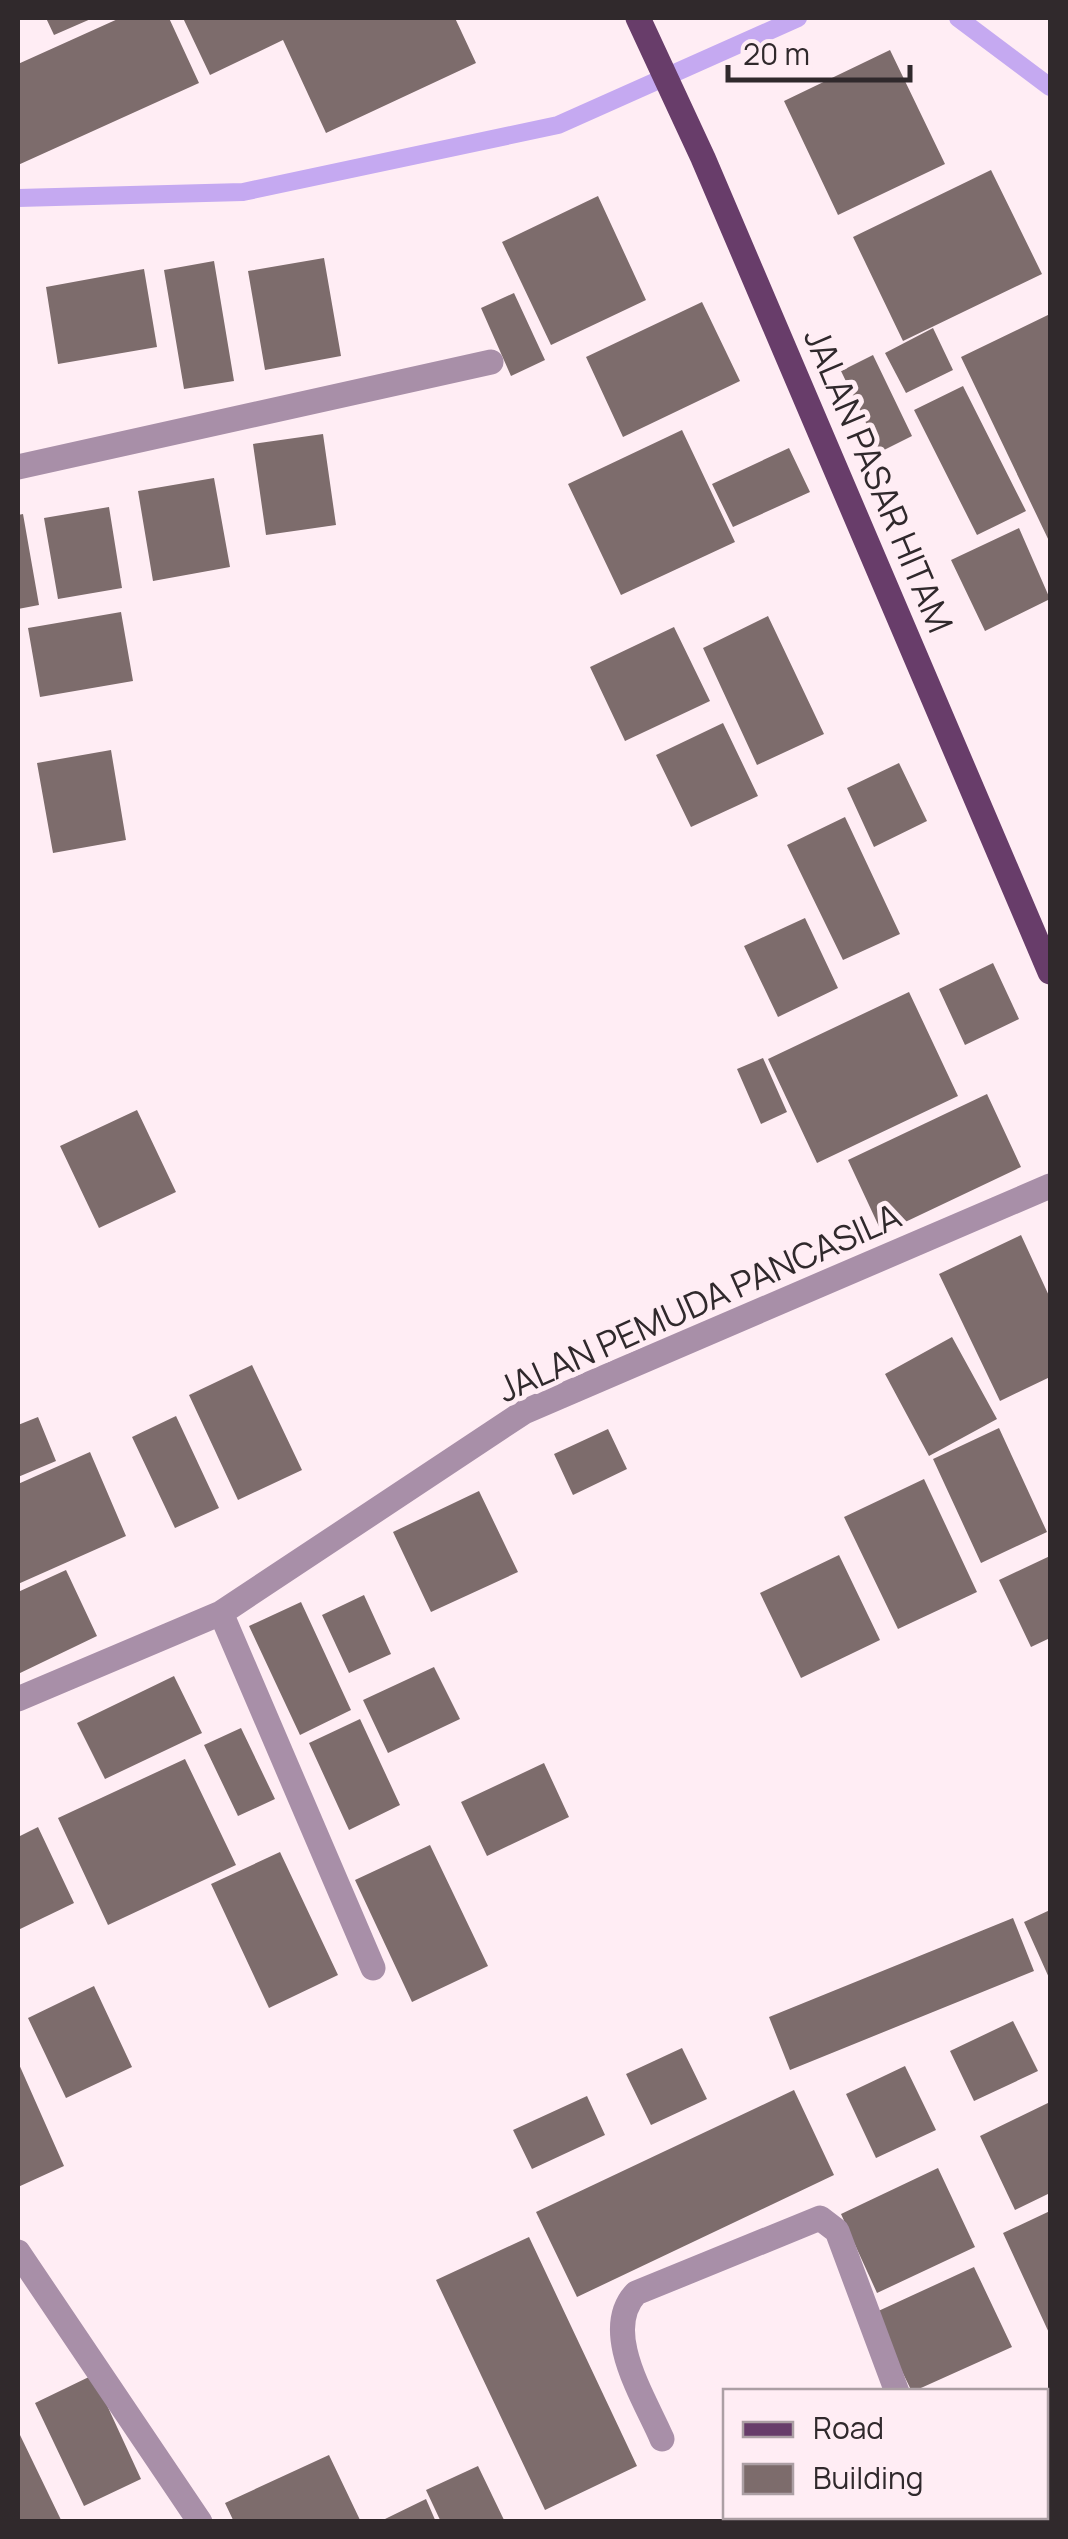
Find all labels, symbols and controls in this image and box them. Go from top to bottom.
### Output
scale bar [728,20,910,82]
text: 20 m [743,33,810,74]
street label: JALAN PASAR HITAM [793,320,965,640]
street label: JALAN PEMUDA PANCASILA [490,1191,908,1413]
legend [723,2389,1048,2519]
text: Road [813,2407,884,2448]
text: Building [813,2457,924,2498]

